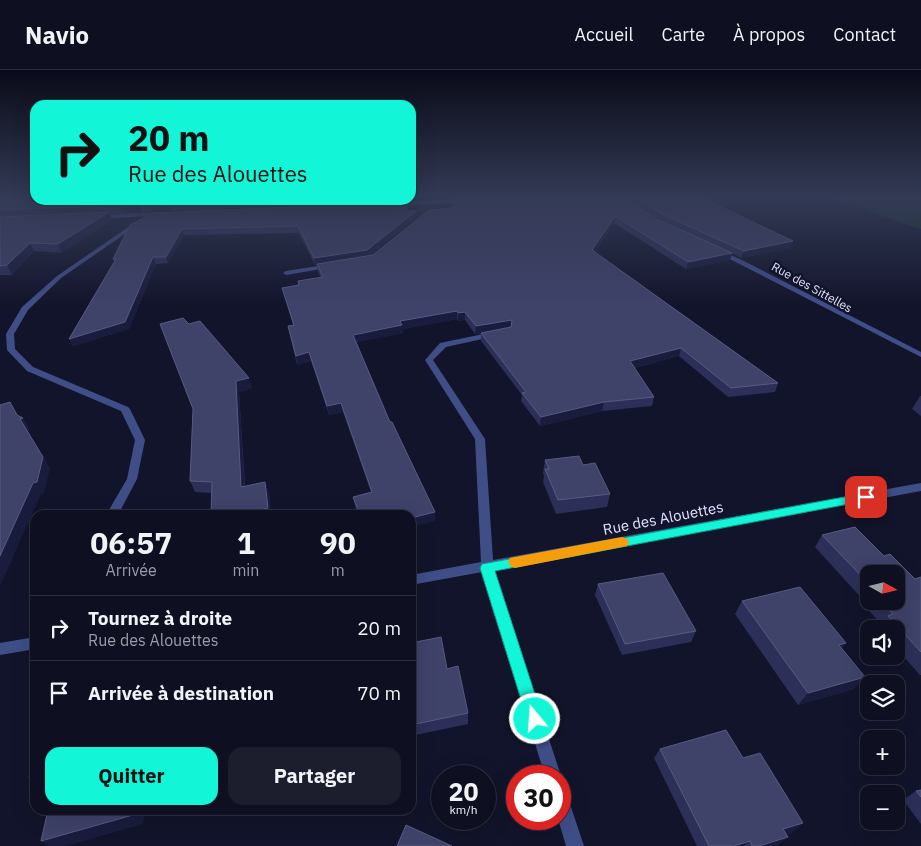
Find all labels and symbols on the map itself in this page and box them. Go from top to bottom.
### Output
street label: Rue des Sittelles [769,259,855,315]
pin [845,476,887,518]
street label: Rue des Alouettes [601,497,725,539]
north arrow [860,565,905,610]
position arrow [508,692,560,744]
speed limit sign: 30 [506,765,571,830]

